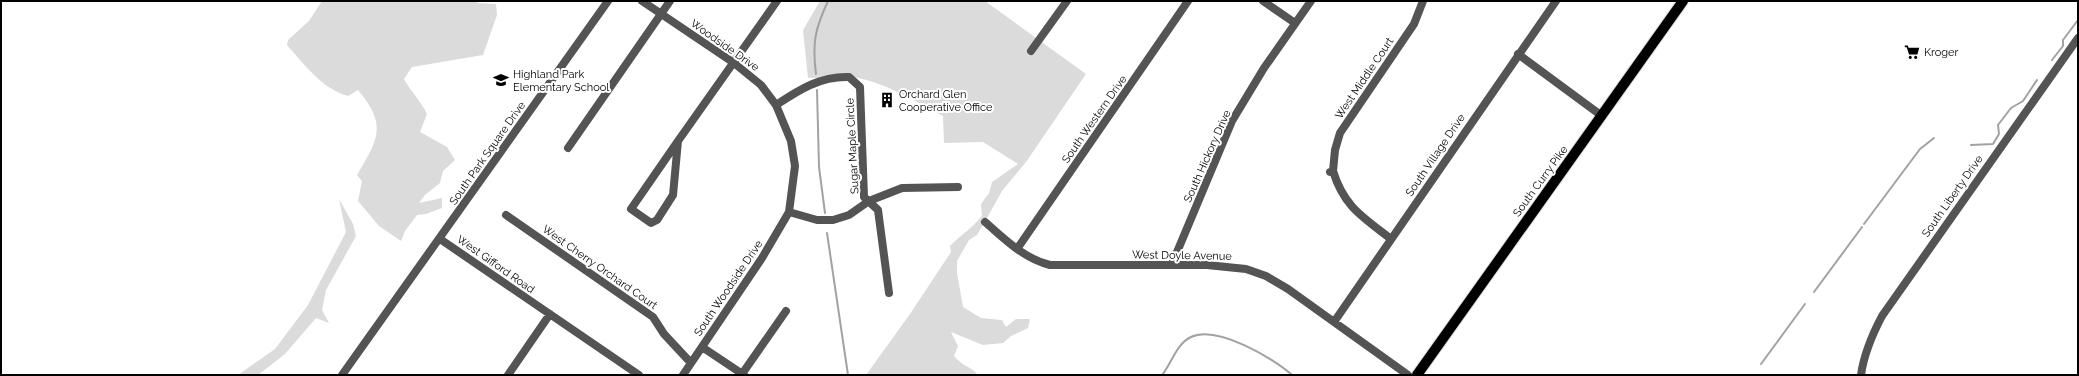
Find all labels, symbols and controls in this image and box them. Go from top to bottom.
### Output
street label: Woodside Drive [688,17,762,74]
street label: West Middle Court [1332,35,1397,121]
supermarket icon: Kroger [1903,43,1921,61]
place label: Kroger [1924,46,1959,59]
place label: Highland Park Elementary School [513,68,609,94]
school or university icon: Highland Park Elementary School [492,71,510,89]
street label: South Western Drive [1059,72,1130,166]
place label: Orchard Glen Cooperative Office [899,88,993,114]
building icon: Orchard Glen Cooperative Office [878,91,896,109]
street label: Sugar Maple Circle [843,97,862,194]
street label: South Park Square Drive [447,99,528,207]
street label: South Hickory Drive [1181,107,1234,204]
street label: South Village Drive [1403,111,1468,199]
street label: South Curry Pike [1510,143,1571,219]
street label: South Liberty Drive [1919,152,1986,240]
street label: West Cherry Orchard Court [540,223,660,312]
street label: West Gifford Road [454,233,537,296]
street label: South Woodside Drive [691,237,766,339]
street label: West Doyle Avenue [1132,248,1232,263]

